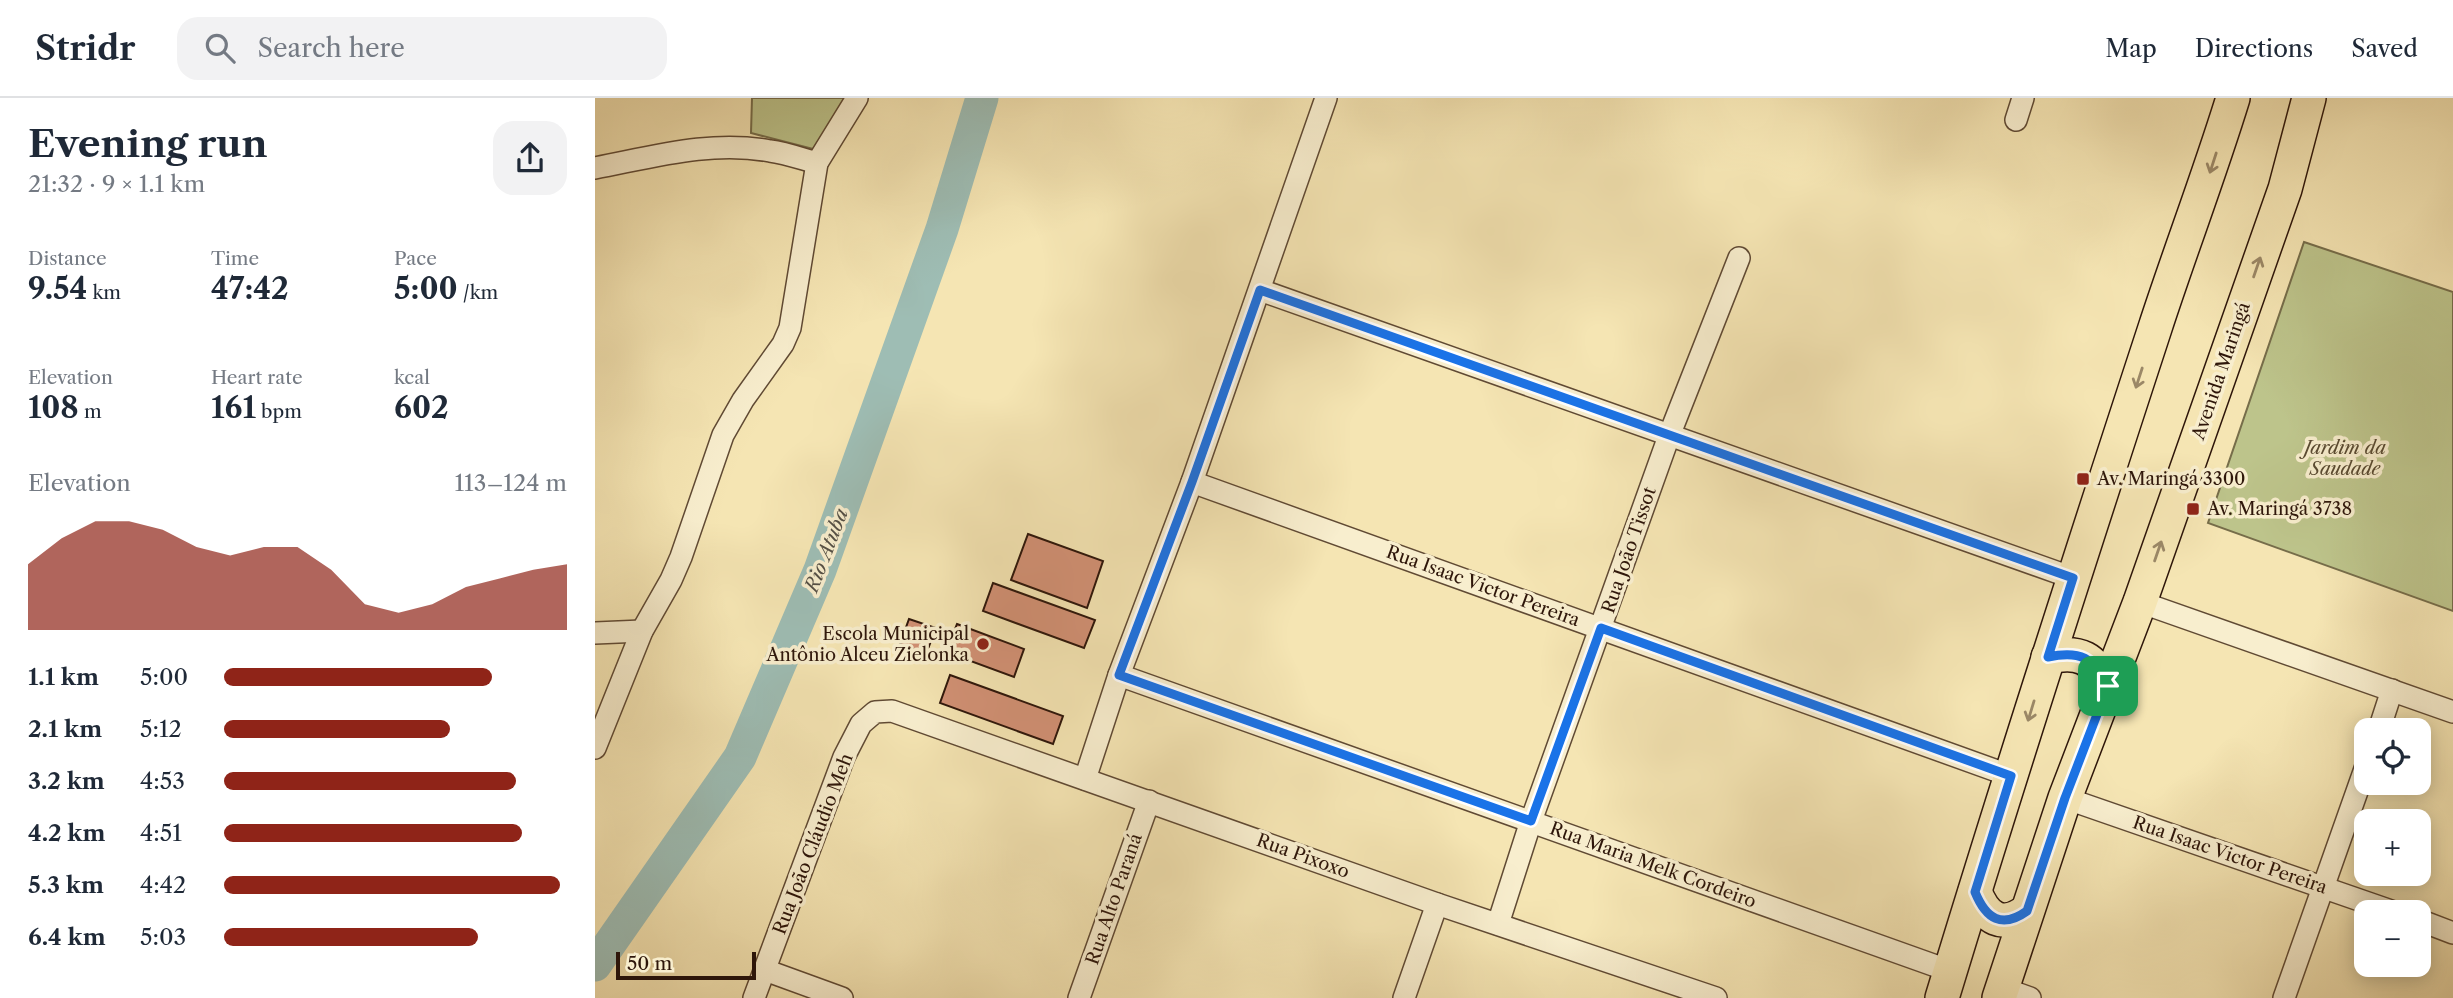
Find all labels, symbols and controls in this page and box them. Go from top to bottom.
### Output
search box [177,17,667,80]
text: Stridr [35,28,135,69]
icon: search [201,29,239,67]
text: Search here [257,32,405,64]
text: Map [2105,34,2157,63]
text: Directions [2195,34,2313,63]
text: Saved [2351,34,2418,63]
text: Evening run [28,120,268,167]
button: share [493,121,567,195]
one-way arrow [2206,152,2218,174]
text: 21:32 · 9 × 1.1 km [28,170,205,198]
text: Distance [28,247,107,270]
text: Time [211,247,259,270]
text: Pace [394,247,437,270]
one-way arrow [2252,256,2264,278]
text: 9.54 [28,270,87,307]
text: 47:42 [211,270,289,307]
text: 5:00 [394,270,458,307]
text: km [87,281,121,304]
text: /km [458,281,498,304]
street label: Avenida Maringá [2187,299,2255,444]
text: Elevation [28,366,113,389]
text: Heart rate [211,366,303,389]
text: kcal [394,366,430,389]
one-way arrow [2131,367,2144,389]
text: 108 [28,389,79,426]
text: 161 [211,389,256,426]
text: 602 [394,389,449,426]
text: m [79,400,102,423]
text: bpm [256,400,302,423]
park label: Jardim da Saudade [2299,437,2386,480]
place label: Av. Maringá 3300 [2096,468,2245,490]
text: Elevation [28,469,131,497]
text: 113–124 m [454,469,567,497]
marker: Av. Maringá 3300 [2075,471,2091,487]
street label: Rua João Tissot [1597,483,1661,616]
place label: Av. Maringá 3738 [2206,498,2352,520]
marker: Av. Maringá 3738 [2185,501,2201,517]
water label: Rio Atuba [799,505,853,597]
one-way arrow [2153,540,2165,562]
street label: Rua Isaac Victor Pereira [1383,541,1583,631]
place label: Escola Municipal Antônio Alceu Zielonka [765,623,969,666]
marker: Escola Municipal Antônio Alceu Zielonka [975,636,991,652]
pin [2078,656,2138,716]
text: 1.1 km [28,663,99,691]
text: 5:00 [140,663,188,691]
icon: arrive [2089,667,2127,705]
one-way arrow [2024,700,2037,722]
text: 2.1 km [28,715,102,743]
text: 5:12 [140,715,182,743]
map controls [2354,718,2431,977]
button: locate [2354,718,2431,795]
street label: Rua João Cláudio Meh [768,750,858,938]
text: 3.2 km [28,767,105,795]
text: 4:53 [140,767,185,795]
button: + [2354,809,2431,886]
street label: Rua Isaac Victor Pereira [2130,811,2331,899]
street label: Rua Maria Melk Cordeiro [1547,817,1759,913]
text: 4.2 km [28,819,105,847]
text: 4:51 [140,819,182,847]
street label: Rua Pixoxo [1253,829,1353,883]
street label: Rua Alto Paraná [1081,830,1147,968]
text: 5.3 km [28,871,104,899]
text: 4:42 [140,871,186,899]
button: − [2354,900,2431,977]
text: 6.4 km [28,923,106,951]
text: 5:03 [140,923,186,951]
scale bar [616,949,756,981]
text: 50 m [627,952,672,975]

